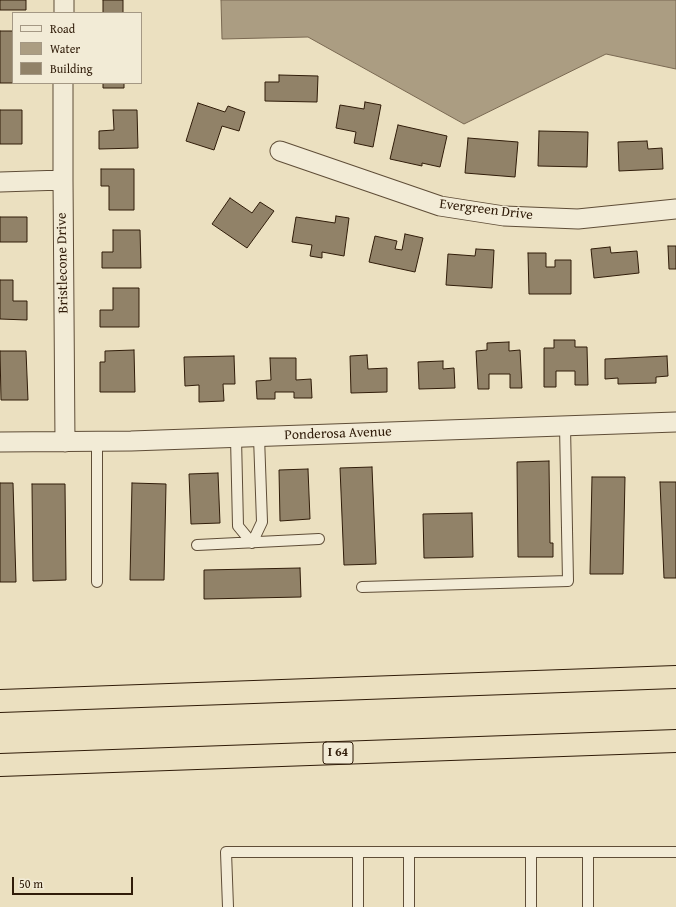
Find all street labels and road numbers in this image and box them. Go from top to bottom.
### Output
street label: Evergreen Drive [438,196,534,224]
street label: Bristlecone Drive [54,212,72,314]
street label: Ponderosa Avenue [284,424,392,444]
road number: I 64 [323,742,353,764]

